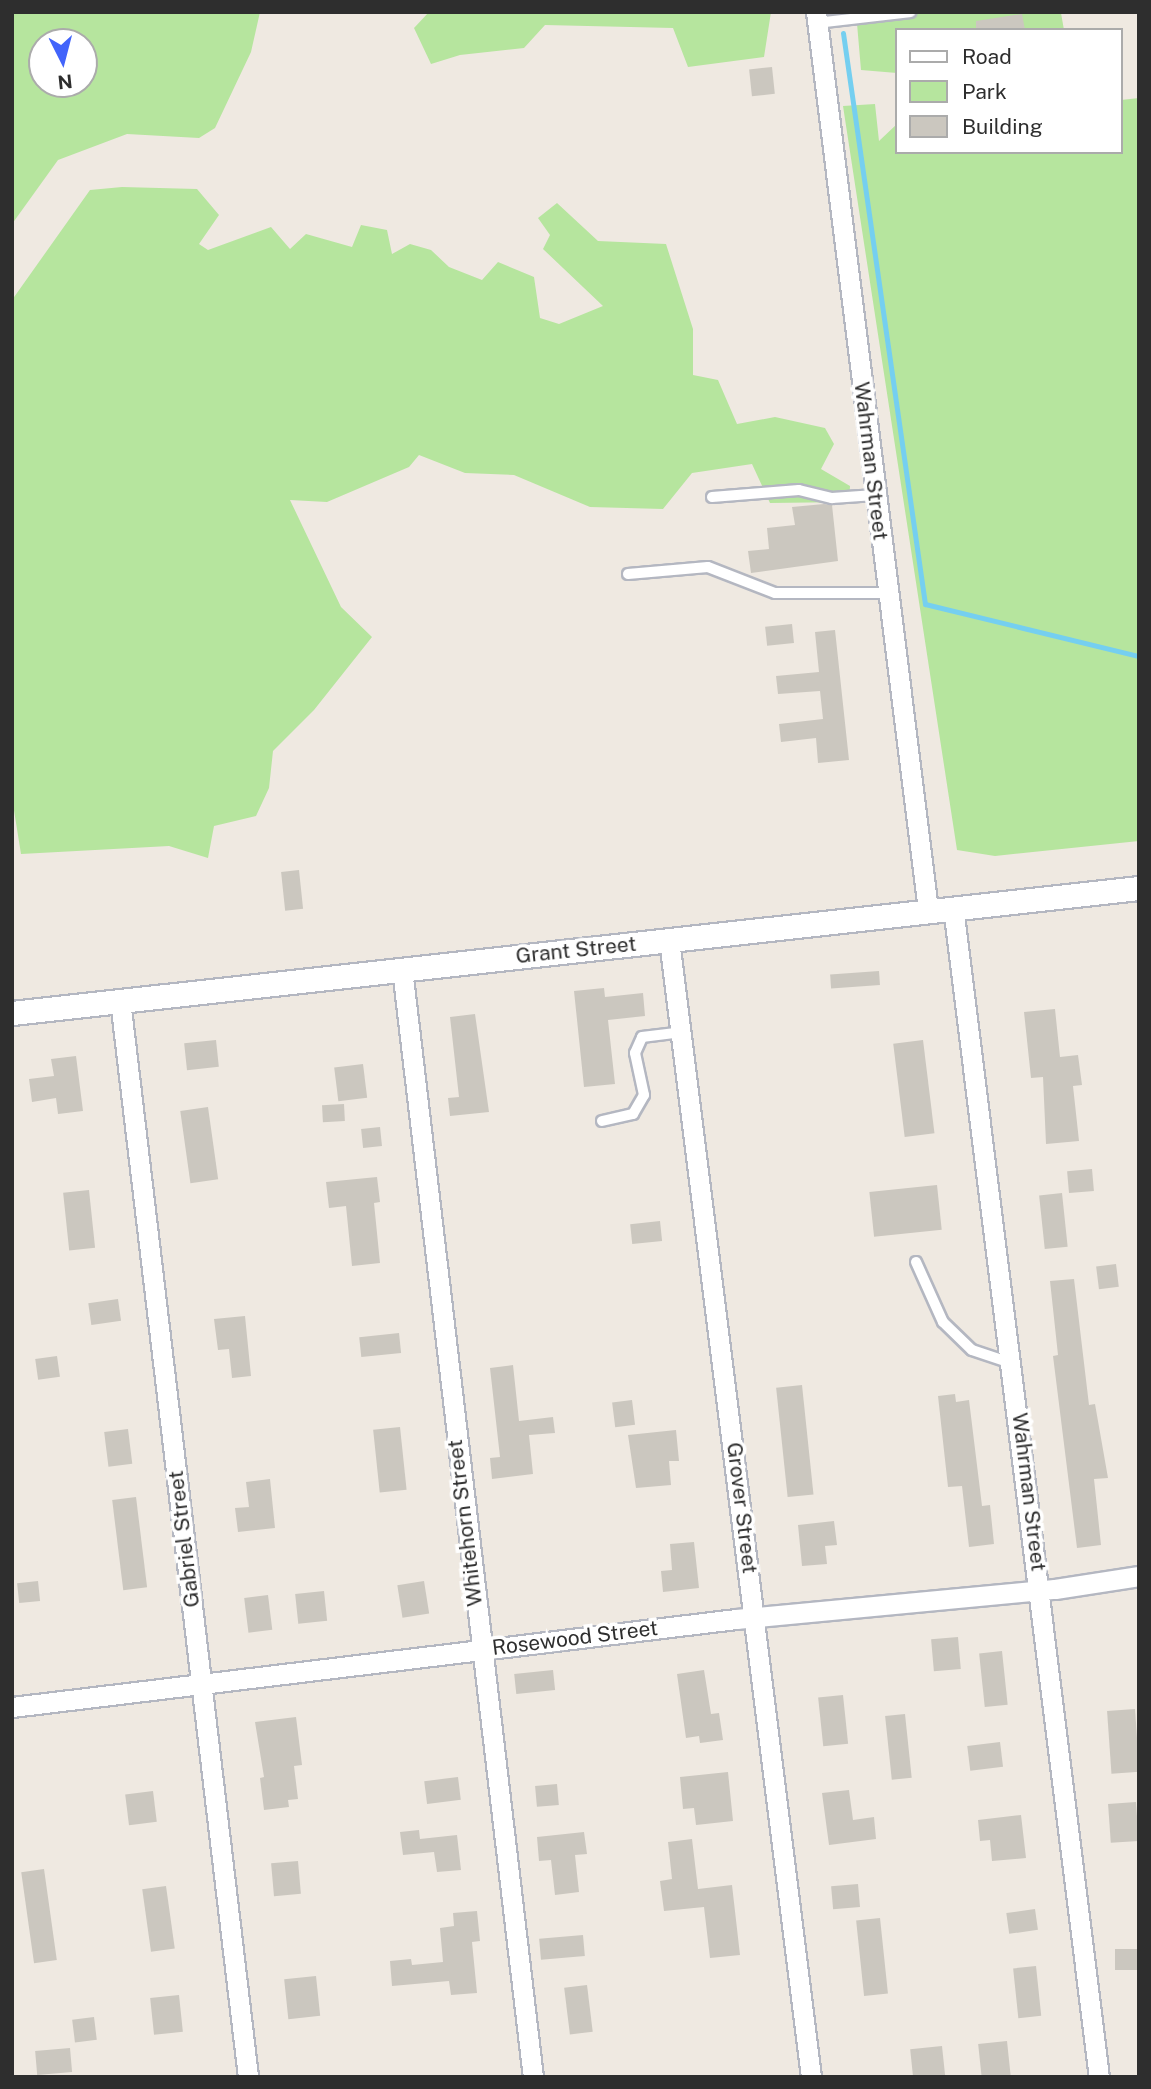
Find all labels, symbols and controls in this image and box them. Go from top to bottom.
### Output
north arrow [28,28,98,98]
legend [895,28,1123,154]
text: Road [962,44,1012,69]
text: N [56,70,74,94]
text: Park [962,79,1007,104]
text: Building [962,114,1043,139]
street label: Wahrman Street [849,380,893,542]
street label: Grant Street [514,931,638,969]
street label: Wahrman Street [1007,1411,1051,1573]
street label: Whitehorn Street [442,1438,488,1608]
street label: Grover Street [721,1441,763,1575]
street label: Gabriel Street [163,1469,205,1609]
street label: Rosewood Street [491,1615,659,1661]

